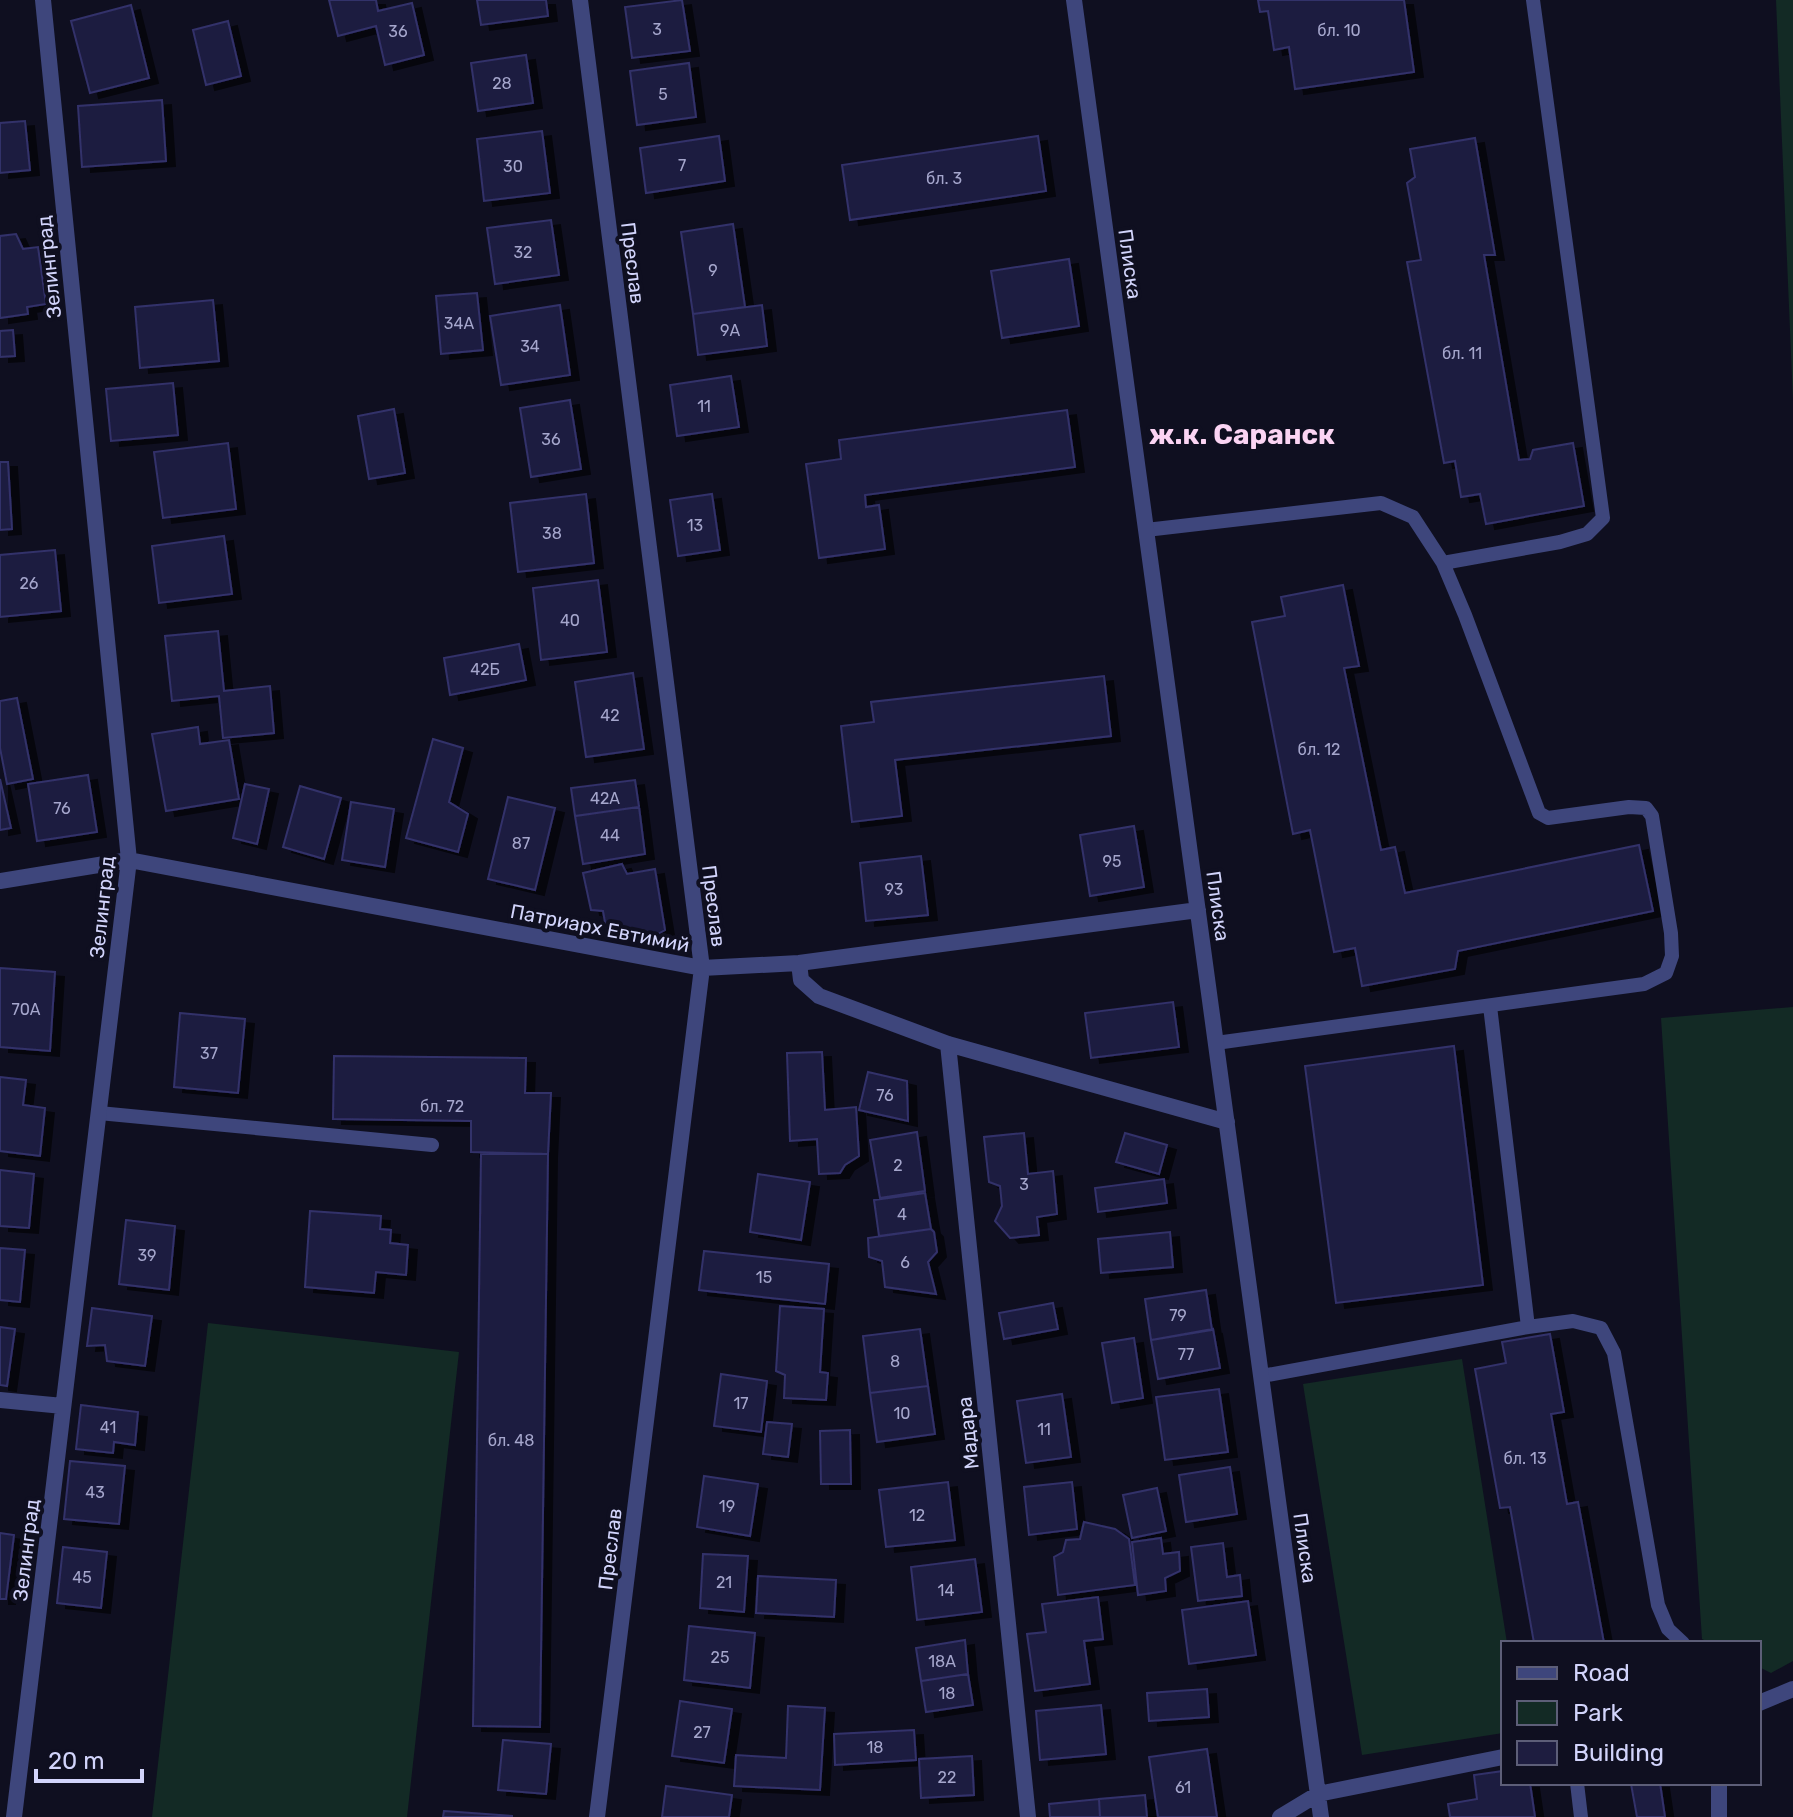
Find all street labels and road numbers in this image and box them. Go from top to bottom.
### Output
street label: Зелинград [32,214,66,320]
street label: Преслав [616,221,650,305]
street label: Плиска [1113,227,1147,301]
street label: Зелинград [85,854,119,960]
street label: Преслав [697,864,731,948]
street label: Плиска [1201,869,1235,943]
street label: Патриарх Евтимий [508,899,692,957]
street label: Мадара [952,1395,984,1471]
street label: Зелинград [8,1497,44,1603]
street label: Преслав [593,1507,627,1591]
street label: Плиска [1288,1511,1322,1585]

